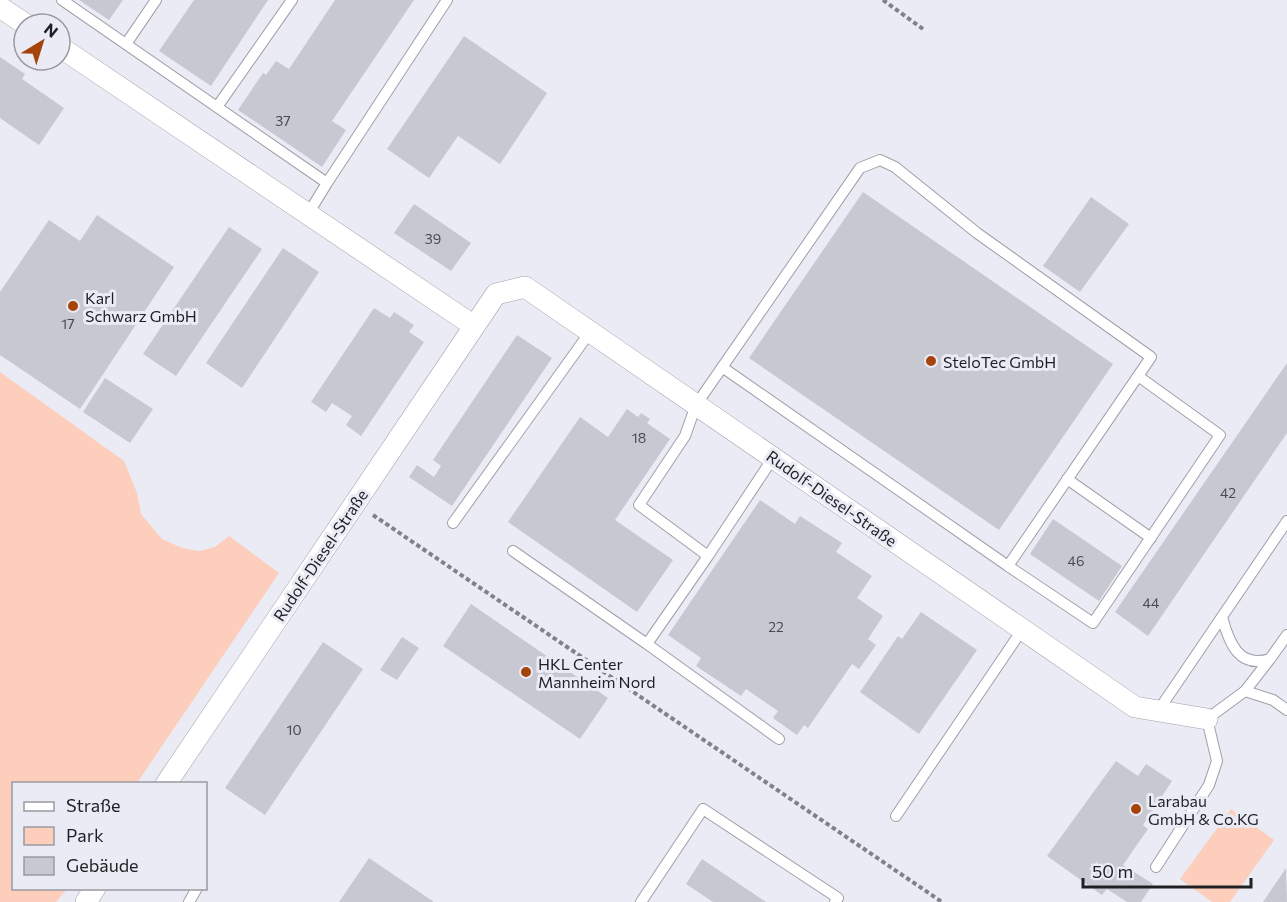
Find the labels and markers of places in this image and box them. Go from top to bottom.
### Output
place label: Karl Schwarz GmbH [85,288,197,325]
marker: Karl Schwarz GmbH [66,299,80,313]
place label: SteloTec GmbH [943,352,1056,371]
marker: SteloTec GmbH [924,354,938,368]
place label: HKL Center Mannheim Nord [538,654,656,691]
marker: HKL Center Mannheim Nord [519,665,533,679]
place label: Larabau GmbH & Co.KG [1148,791,1259,828]
marker: Larabau GmbH & Co.KG [1129,802,1143,816]

